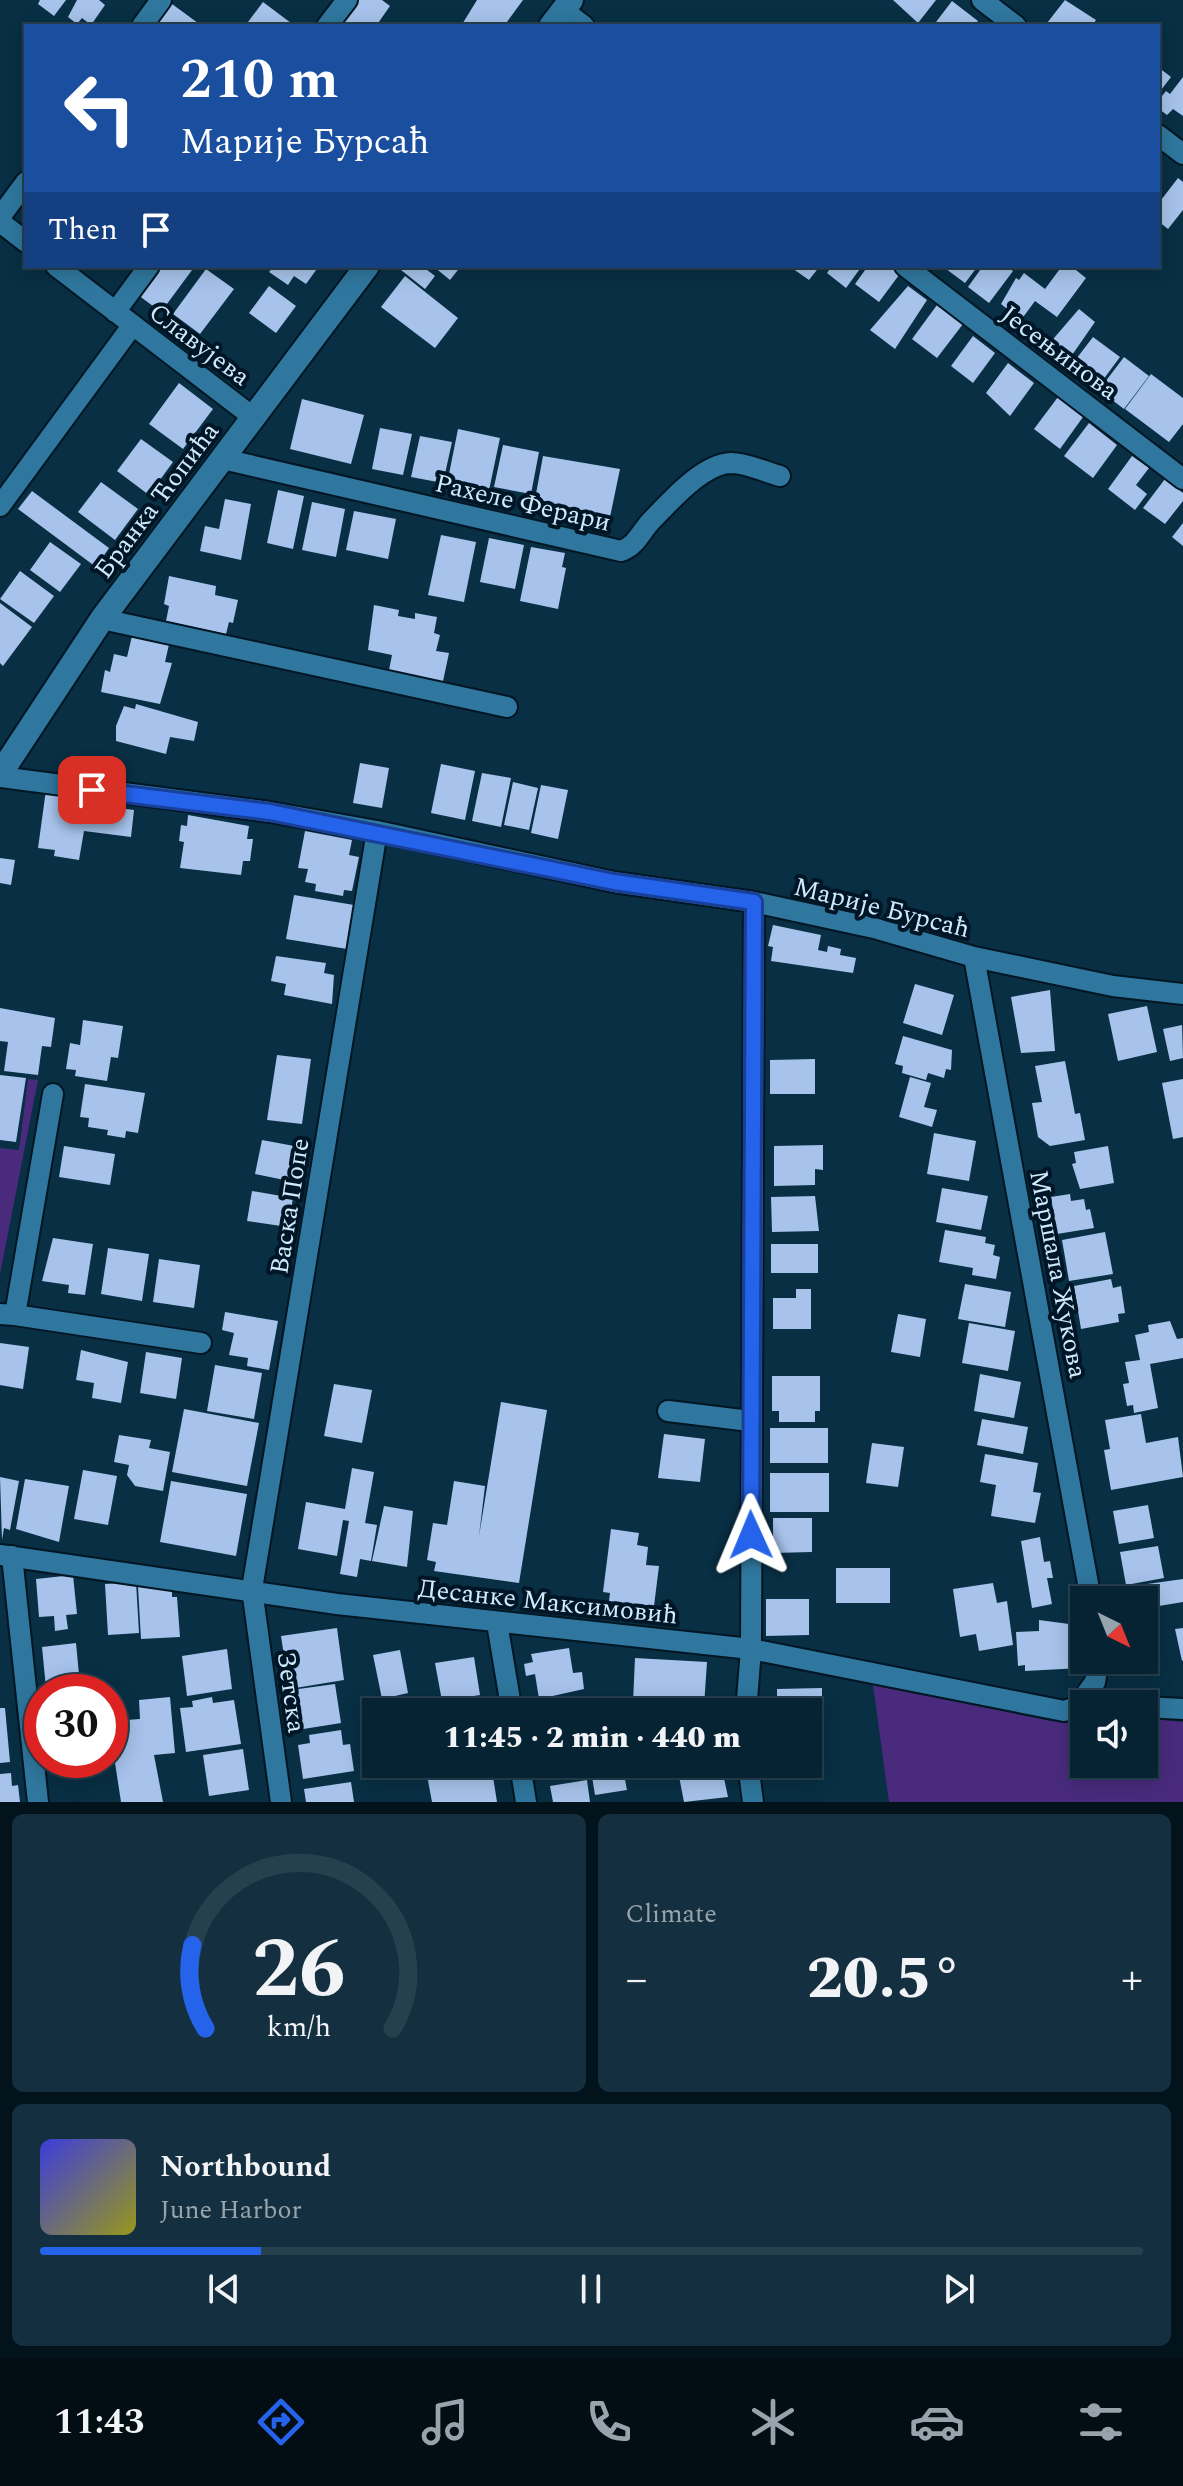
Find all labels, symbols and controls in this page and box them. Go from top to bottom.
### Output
text: 210 m [180,38,339,123]
icon: left [48,56,152,160]
text: Марије Бурсаћ [180,115,429,170]
text: Then [48,207,118,253]
icon: arrive [134,208,178,252]
street label: Славујева [140,293,259,397]
street label: Јесењинова [992,295,1127,411]
street label: Бранка Ћопића [84,413,229,588]
street label: Рахеле Ферари [431,463,615,543]
pin [58,756,126,824]
icon: arrive [70,768,114,812]
street label: Марије Бурсаћ [790,867,974,949]
street label: Васка Попе [259,1135,321,1277]
street label: Маршала Жукова [1018,1167,1098,1382]
position arrow [709,1493,793,1577]
street label: Десанке Максимовић [416,1568,680,1636]
north arrow [1070,1586,1158,1674]
map controls [1070,1586,1158,1778]
street label: Зетска [266,1649,317,1736]
speed limit sign: 30 [24,1674,128,1778]
button: sound [1070,1690,1158,1778]
text: 11:45 · 2 min · 440 m [443,1715,741,1761]
text: Climate [626,1894,717,1934]
text: 26 [252,1907,345,2034]
text: 20.5° [807,1933,962,2025]
text: − [626,1946,648,2013]
text: + [1121,1946,1143,2013]
text: km/h [267,2006,331,2049]
text: Northbound [160,2144,331,2190]
text: June Harbor [160,2190,302,2230]
icon: previous [202,2267,246,2311]
icon: pause [569,2267,613,2311]
icon: next [937,2267,981,2311]
icon: directions [253,2394,309,2450]
icon: music [417,2394,473,2450]
icon: phone [581,2394,637,2450]
icon: climate [745,2394,801,2450]
icon: car [909,2394,965,2450]
icon: filters [1073,2394,1129,2450]
text: 11:43 [54,2395,144,2450]

